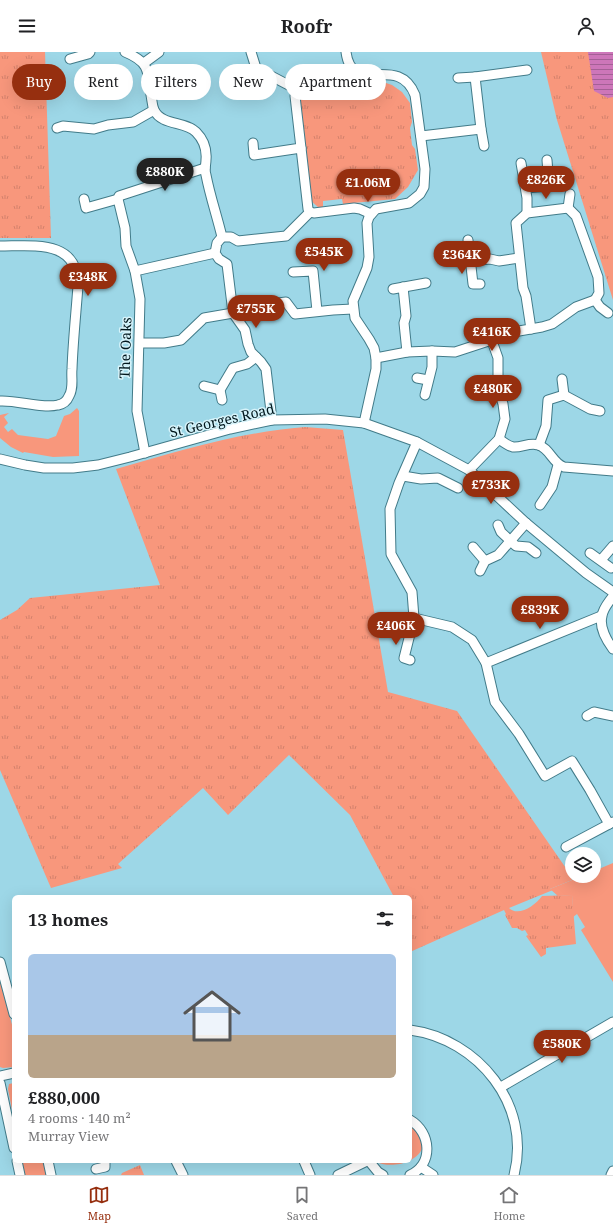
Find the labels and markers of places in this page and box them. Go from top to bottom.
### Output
pin: £880K [137,158,193,192]
pin: £826K [518,166,574,200]
pin: £1.06M [335,169,401,203]
pin: £545K [296,238,352,272]
pin: £364K [434,241,490,275]
pin: £348K [60,263,116,297]
pin: £755K [228,295,284,329]
pin: £416K [464,318,520,352]
pin: £480K [465,375,521,409]
pin: £733K [463,471,519,505]
pin: £839K [512,596,568,630]
pin: £406K [368,612,424,646]
pin: £580K [534,1030,590,1064]

